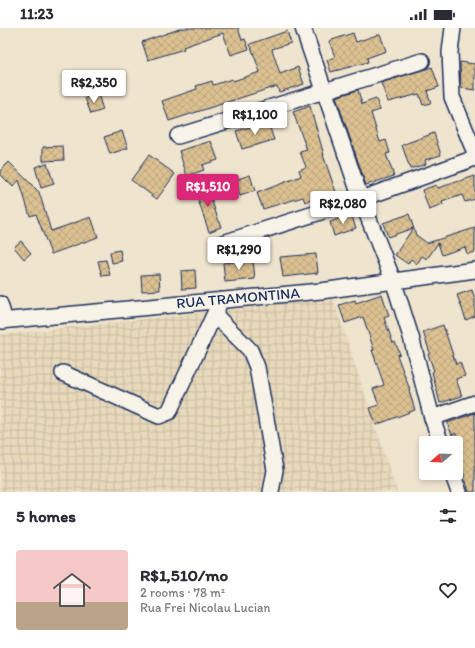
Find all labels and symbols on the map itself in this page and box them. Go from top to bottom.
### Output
pin: R$2,350 [57,70,131,104]
pin: R$1,100 [218,102,292,136]
pin: R$1,510 [171,174,245,208]
pin: R$2,080 [306,191,380,225]
pin: R$1,290 [202,237,276,271]
street label: RUA TRAMONTINA [175,284,301,312]
north arrow [419,436,463,480]

